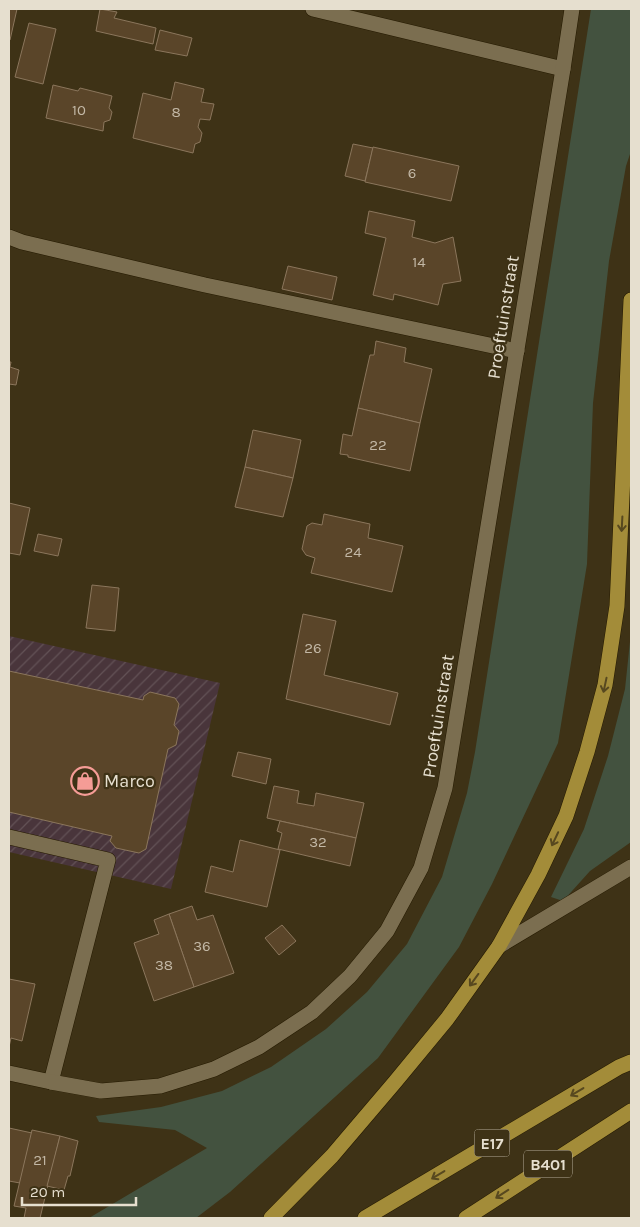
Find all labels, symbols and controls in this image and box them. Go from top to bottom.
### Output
house number: 10 [72,101,86,119]
house number: 8 [171,103,181,121]
house number: 6 [408,164,416,182]
house number: 14 [412,253,426,271]
street label: Proeftuinstraat [482,253,524,380]
house number: 22 [369,436,387,454]
one-way arrow [617,516,626,532]
house number: 24 [344,543,362,561]
house number: 26 [304,639,322,657]
street label: Proeftuinstraat [417,652,459,779]
one-way arrow [600,677,609,693]
shop icon: Marco [70,766,100,796]
place label: Marco [104,770,155,792]
one-way arrow [549,832,559,847]
house number: 32 [309,833,327,851]
house number: 36 [193,937,211,955]
house number: 38 [155,956,173,974]
one-way arrow [469,973,479,987]
one-way arrow [570,1087,585,1097]
road number: E17 [474,1130,510,1156]
road number: B401 [524,1150,572,1178]
house number: 21 [33,1151,47,1169]
one-way arrow [431,1170,445,1180]
scale bar [22,1174,136,1206]
text: 20 m [30,1183,65,1201]
one-way arrow [496,1190,510,1200]

